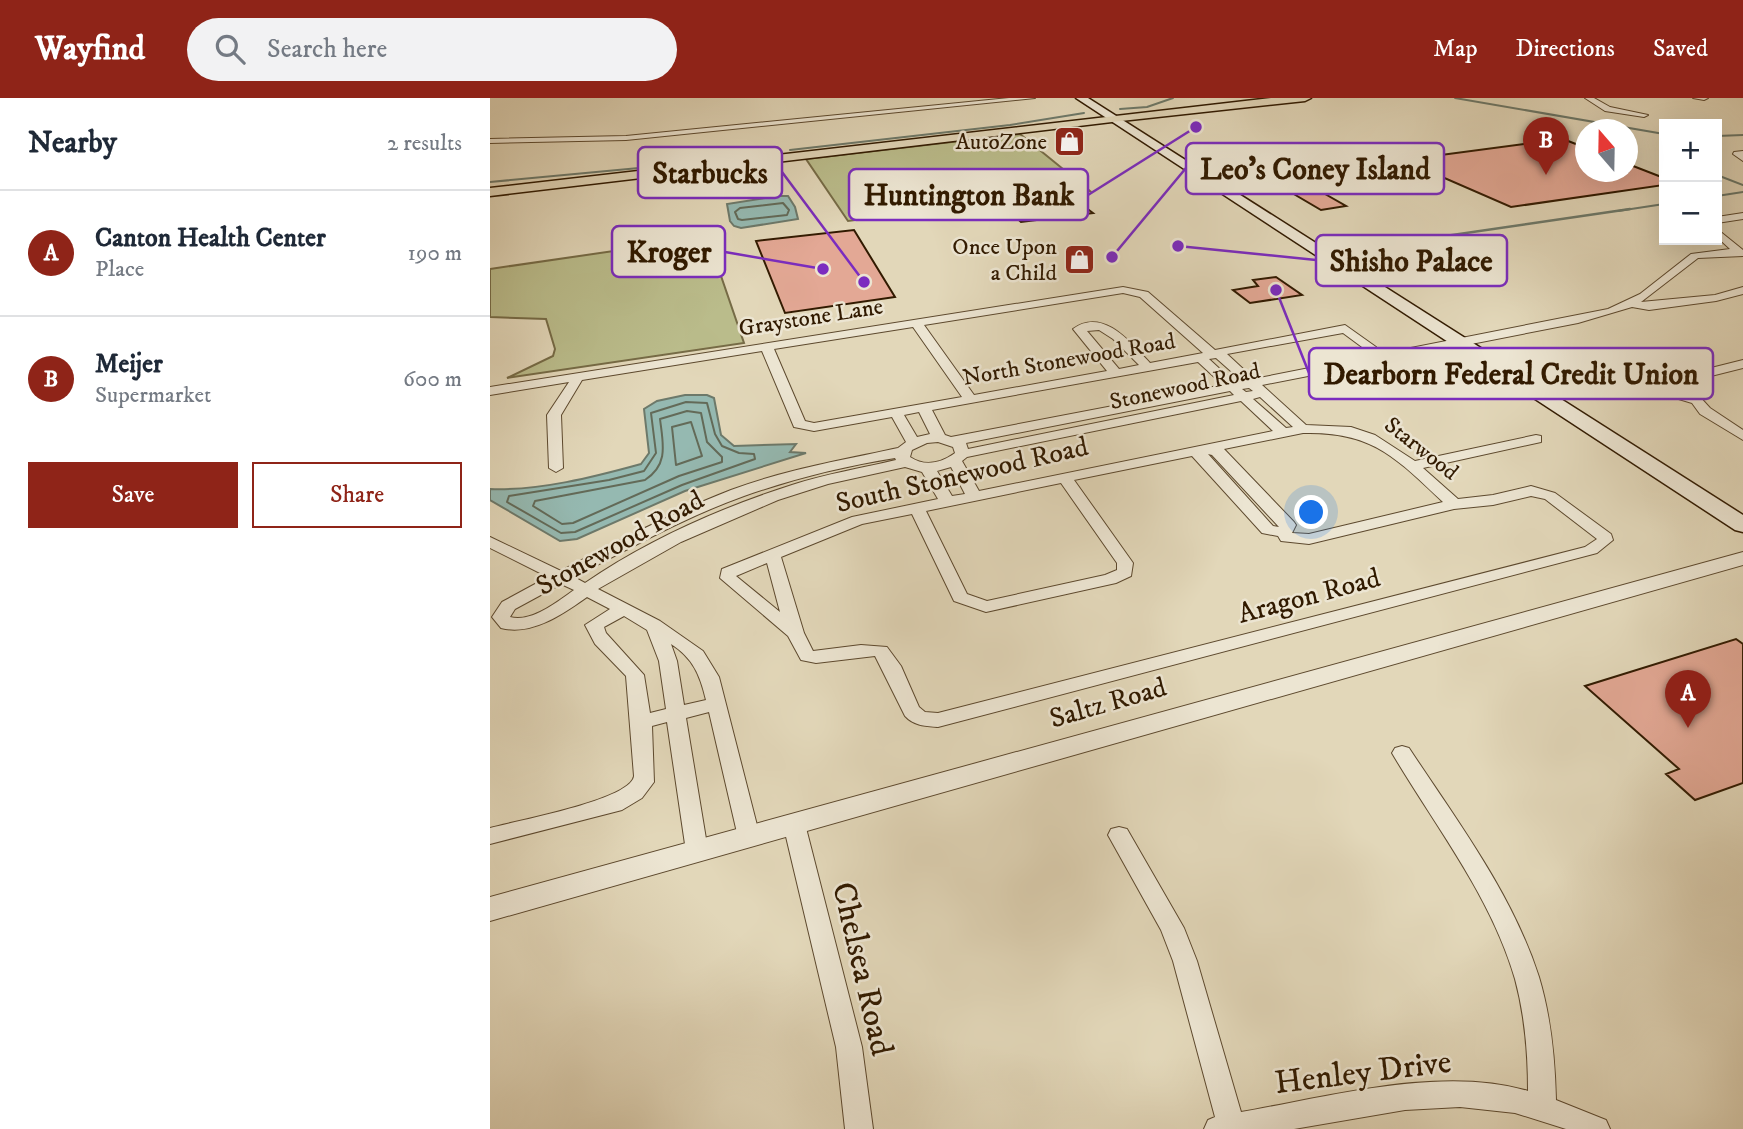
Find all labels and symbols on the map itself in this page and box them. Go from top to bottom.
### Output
pin: B [1523,117,1569,175]
north arrow [1575,119,1638,182]
shop icon: AutoZone [1053,125,1087,159]
place label: AutoZone [955,128,1047,157]
callout: Leo's Coney Island [1186,143,1444,194]
callout: Starbucks [638,147,782,198]
text: Leo's Coney Island [1200,152,1431,189]
text: Starbucks [652,156,768,193]
callout: Huntington Bank [849,169,1088,220]
text: Huntington Bank [864,178,1076,215]
callout: Kroger [612,226,725,277]
place label: Once Upon a Child [952,233,1058,288]
text: Kroger [626,235,712,272]
callout: Shisho Palace [1316,235,1507,286]
shop icon: Once Upon a Child [1063,243,1097,277]
text: Shisho Palace [1329,244,1493,281]
street label: Graystone Lane [737,292,885,344]
street label: North Stonewood Road [960,327,1178,393]
callout: Dearborn Federal Credit Union [1309,348,1713,399]
street label: Stonewood Road [1107,357,1263,417]
text: Dearborn Federal Credit Union [1323,357,1699,394]
street label: Starwood [1378,411,1464,487]
street label: South Stonewood Road [832,429,1092,521]
street label: Stonewood Road [530,482,710,604]
your location [1294,495,1328,529]
street label: Aragon Road [1234,560,1384,632]
street label: Saltz Road [1046,670,1171,736]
pin: A [1665,670,1711,728]
street label: Chelsea Road [822,878,902,1060]
street label: Henley Drive [1272,1042,1454,1104]

